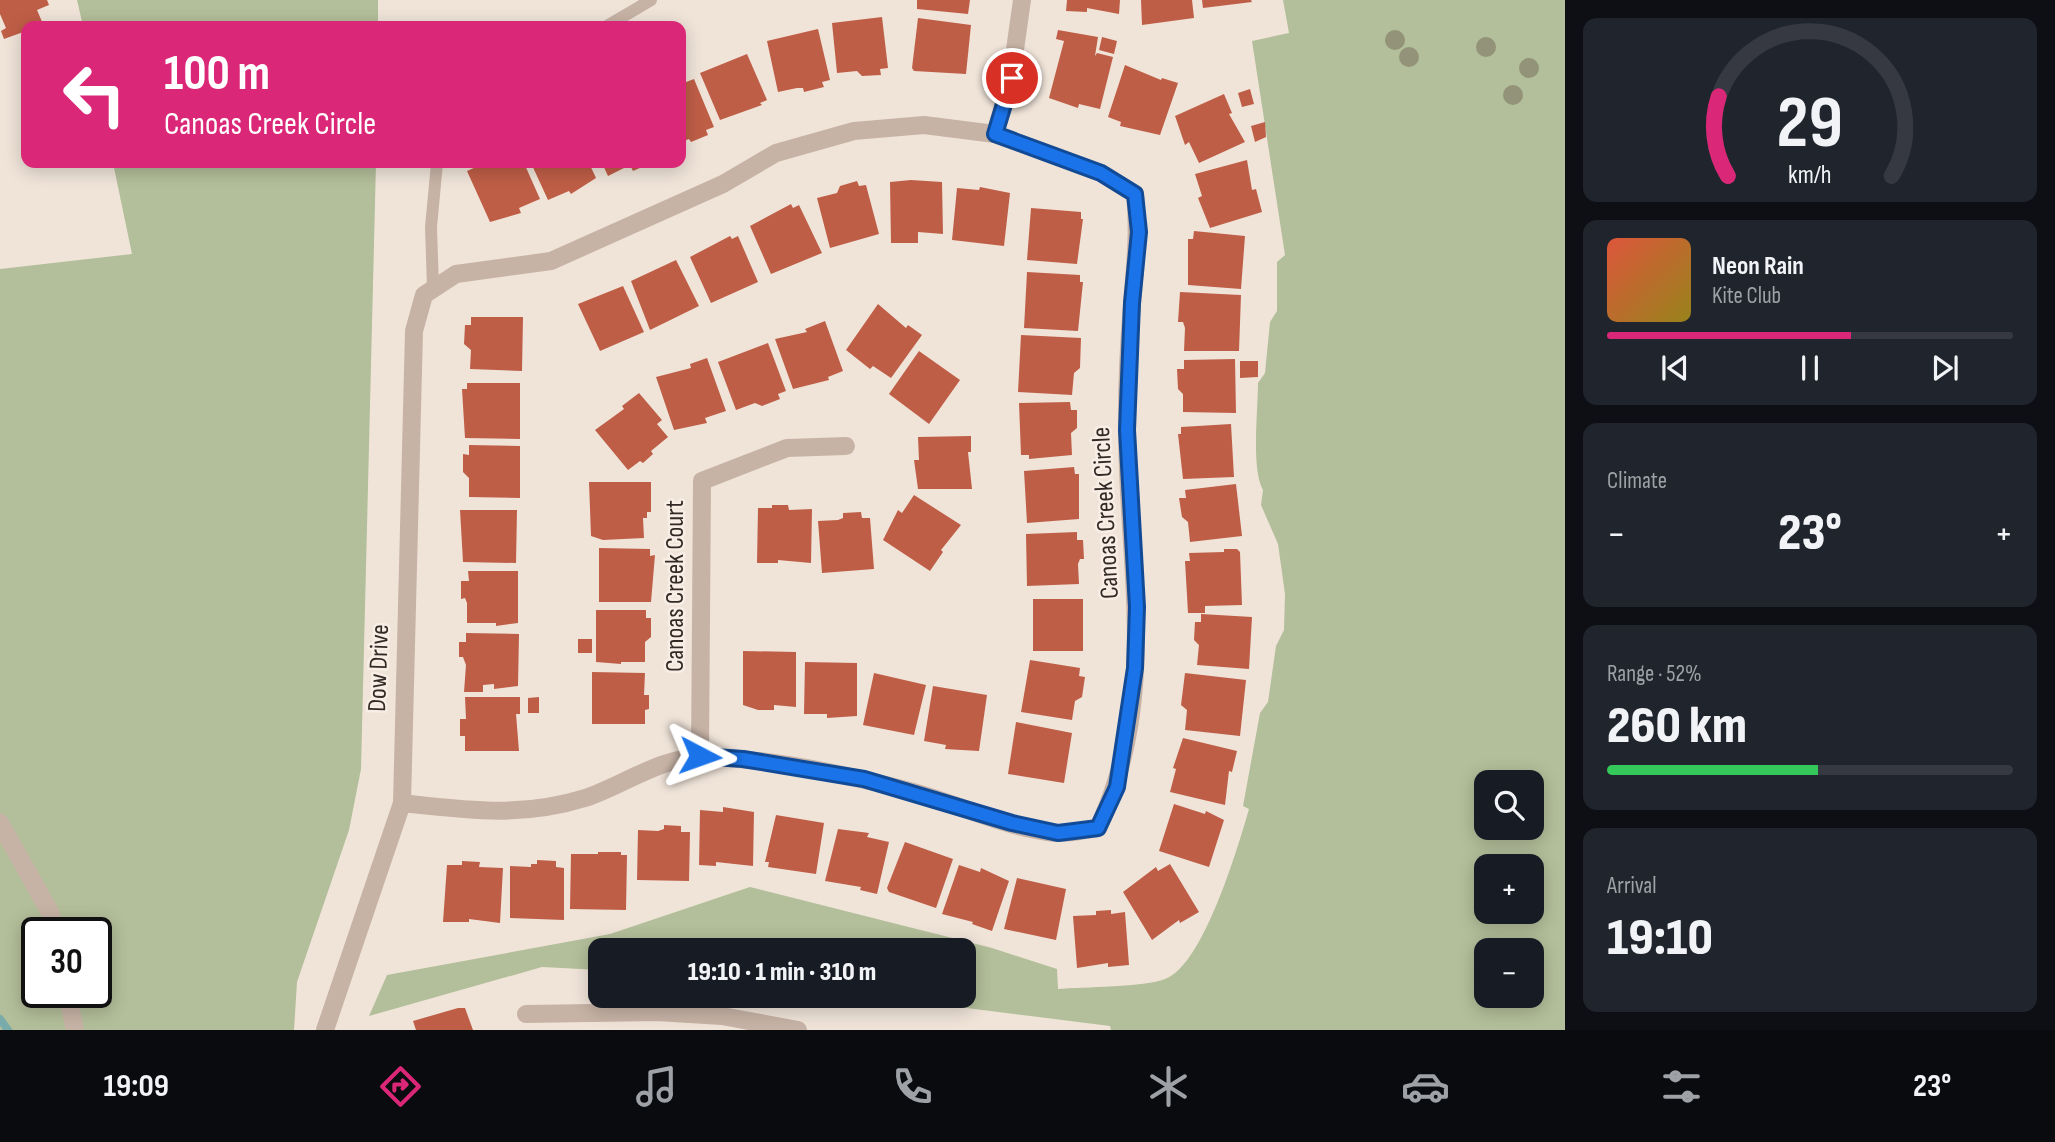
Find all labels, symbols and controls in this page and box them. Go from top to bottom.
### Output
text: 100 m [164,45,270,104]
pin [982,48,1042,108]
icon: left [49,49,140,140]
icon: arrive [993,59,1031,97]
text: 29 [1777,81,1843,169]
text: Canoas Creek Circle [164,105,376,144]
text: km/h [1788,160,1832,191]
text: Neon Rain [1712,251,1804,282]
text: Kite Club [1712,282,1781,310]
icon: previous [1656,349,1694,387]
icon: pause [1791,349,1829,387]
icon: next [1926,349,1964,387]
street label: Canoas Creek Circle [1086,426,1126,600]
text: Climate [1607,467,1667,495]
street label: Canoas Creek Court [660,500,691,672]
text: 23° [1778,502,1842,565]
text: − [1607,512,1626,557]
text: + [1994,512,2013,557]
street label: Dow Drive [362,624,396,712]
text: Range · 52% [1607,660,1702,688]
text: 260 km [1607,695,1747,758]
position arrow [663,719,737,793]
map controls [1474,770,1544,1008]
button: search [1474,770,1544,840]
button: + [1474,854,1544,924]
text: Arrival [1607,872,1656,900]
text: 19:10 [1607,907,1713,970]
speed limit sign: 30 [21,917,112,1008]
button: − [1474,938,1544,1008]
text: 19:10 · 1 min · 310 m [688,957,876,988]
icon: directions [376,1062,425,1111]
icon: music [632,1062,681,1111]
icon: phone [888,1062,937,1111]
icon: climate [1144,1062,1193,1111]
icon: car [1401,1062,1450,1111]
icon: filters [1657,1062,1706,1111]
text: 19:09 [104,1067,169,1106]
text: 23° [1913,1067,1951,1106]

